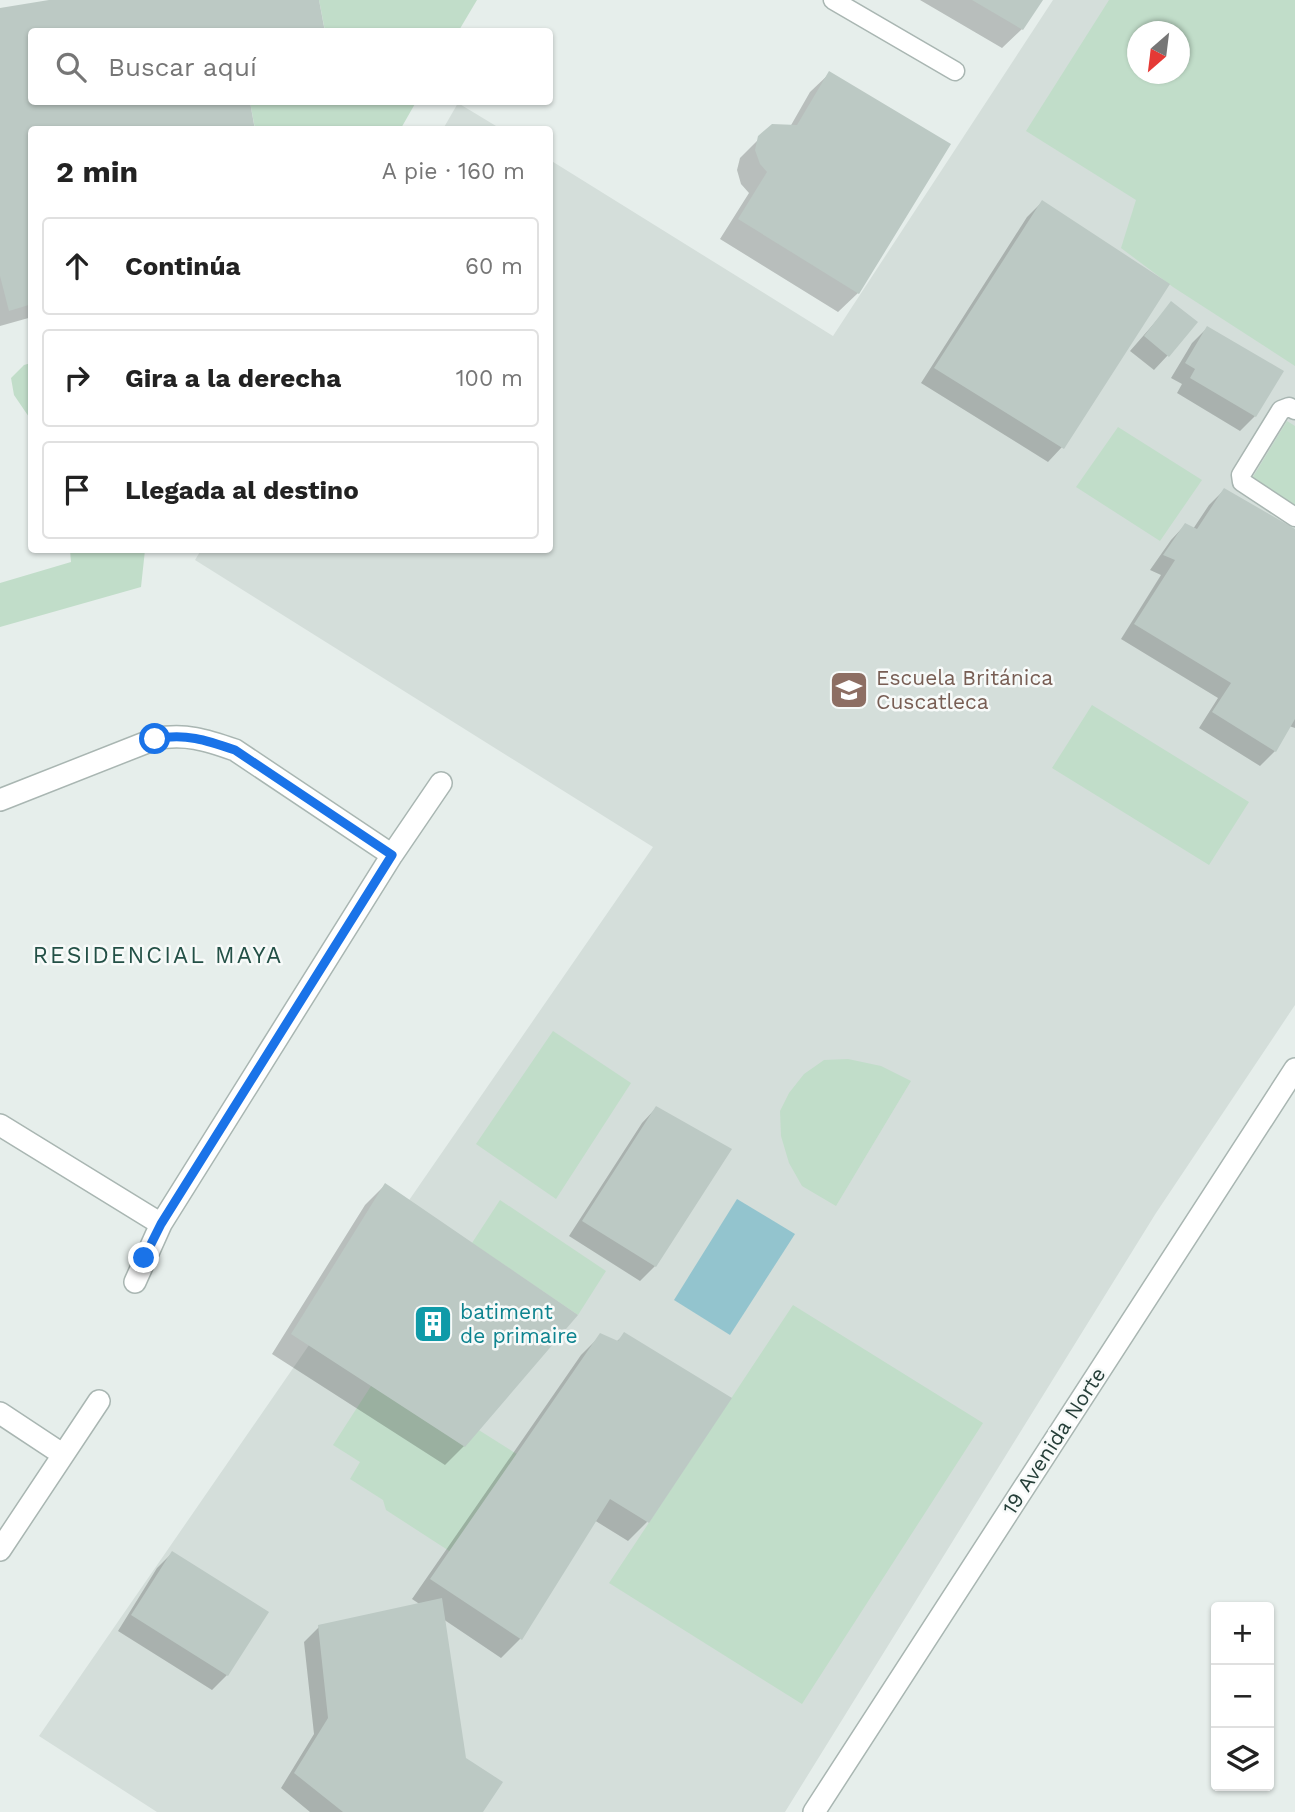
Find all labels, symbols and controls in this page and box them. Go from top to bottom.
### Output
north arrow [1127,21,1190,84]
search box [28,28,553,105]
icon: search [52,48,90,86]
text: Buscar aquí [108,52,257,82]
text: 2 min [56,154,138,189]
text: A pie · 160 m [382,158,525,185]
icon: ahead [58,247,96,285]
text: Continúa [125,251,241,281]
text: 60 m [465,253,523,280]
icon: right [58,359,96,397]
text: Gira a la derecha [125,363,341,393]
text: 100 m [456,365,523,392]
icon: arrive [58,471,96,509]
text: Llegada al destino [125,475,359,505]
place label: Escuela Británica Cuscatleca [876,665,1053,714]
school or university icon: Escuela Británica Cuscatleca [828,669,870,711]
route start [139,723,170,754]
district label: RESIDENCIAL MAYA [33,942,283,969]
route end [128,1242,159,1273]
place label: batiment de primaire [460,1299,578,1348]
building icon: batiment de primaire [412,1303,454,1345]
street label: 19 Avenida Norte [997,1362,1111,1519]
map controls [1211,1602,1274,1791]
button: + [1211,1602,1274,1665]
button: − [1211,1665,1274,1728]
button: layers [1211,1728,1274,1791]

